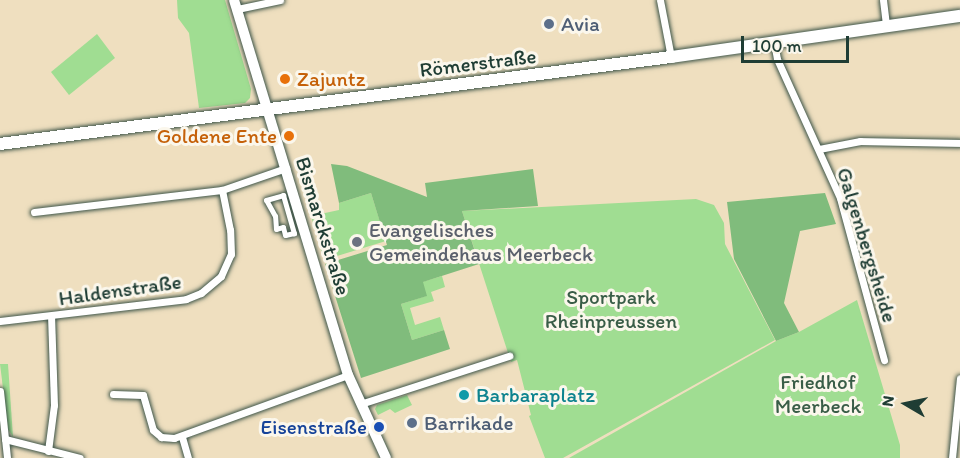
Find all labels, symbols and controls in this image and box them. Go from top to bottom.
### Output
place label: Avia [561,11,600,37]
marker: Avia [542,17,556,31]
scale bar [744,24,852,62]
text: 100 m [752,35,802,57]
street label: Römerstraße [418,43,538,83]
place label: Zajuntz [297,66,365,92]
marker: Zajuntz [278,72,292,86]
place label: Goldene Ente [157,123,277,149]
marker: Goldene Ente [282,129,296,143]
street label: Bismarckstraße [290,154,356,298]
street label: Galgenbergsheide [831,164,903,326]
place label: Evangelisches Gemeindehaus Meerbeck [369,217,593,267]
marker: Evangelisches Gemeindehaus Meerbeck [350,235,364,249]
street label: Haldenstraße [57,269,183,311]
park label: Sportpark Rheinpreussen [545,284,677,334]
park label: Friedhof Meerbeck [775,369,861,419]
north arrow [876,374,936,434]
place label: Barbaraplatz [476,382,595,408]
marker: Barbaraplatz [457,388,471,402]
text: N [877,394,898,408]
place label: Barrikade [424,410,513,436]
place label: Eisenstraße [260,414,367,440]
marker: Barrikade [405,416,419,430]
marker: Eisenstraße [372,420,386,434]

